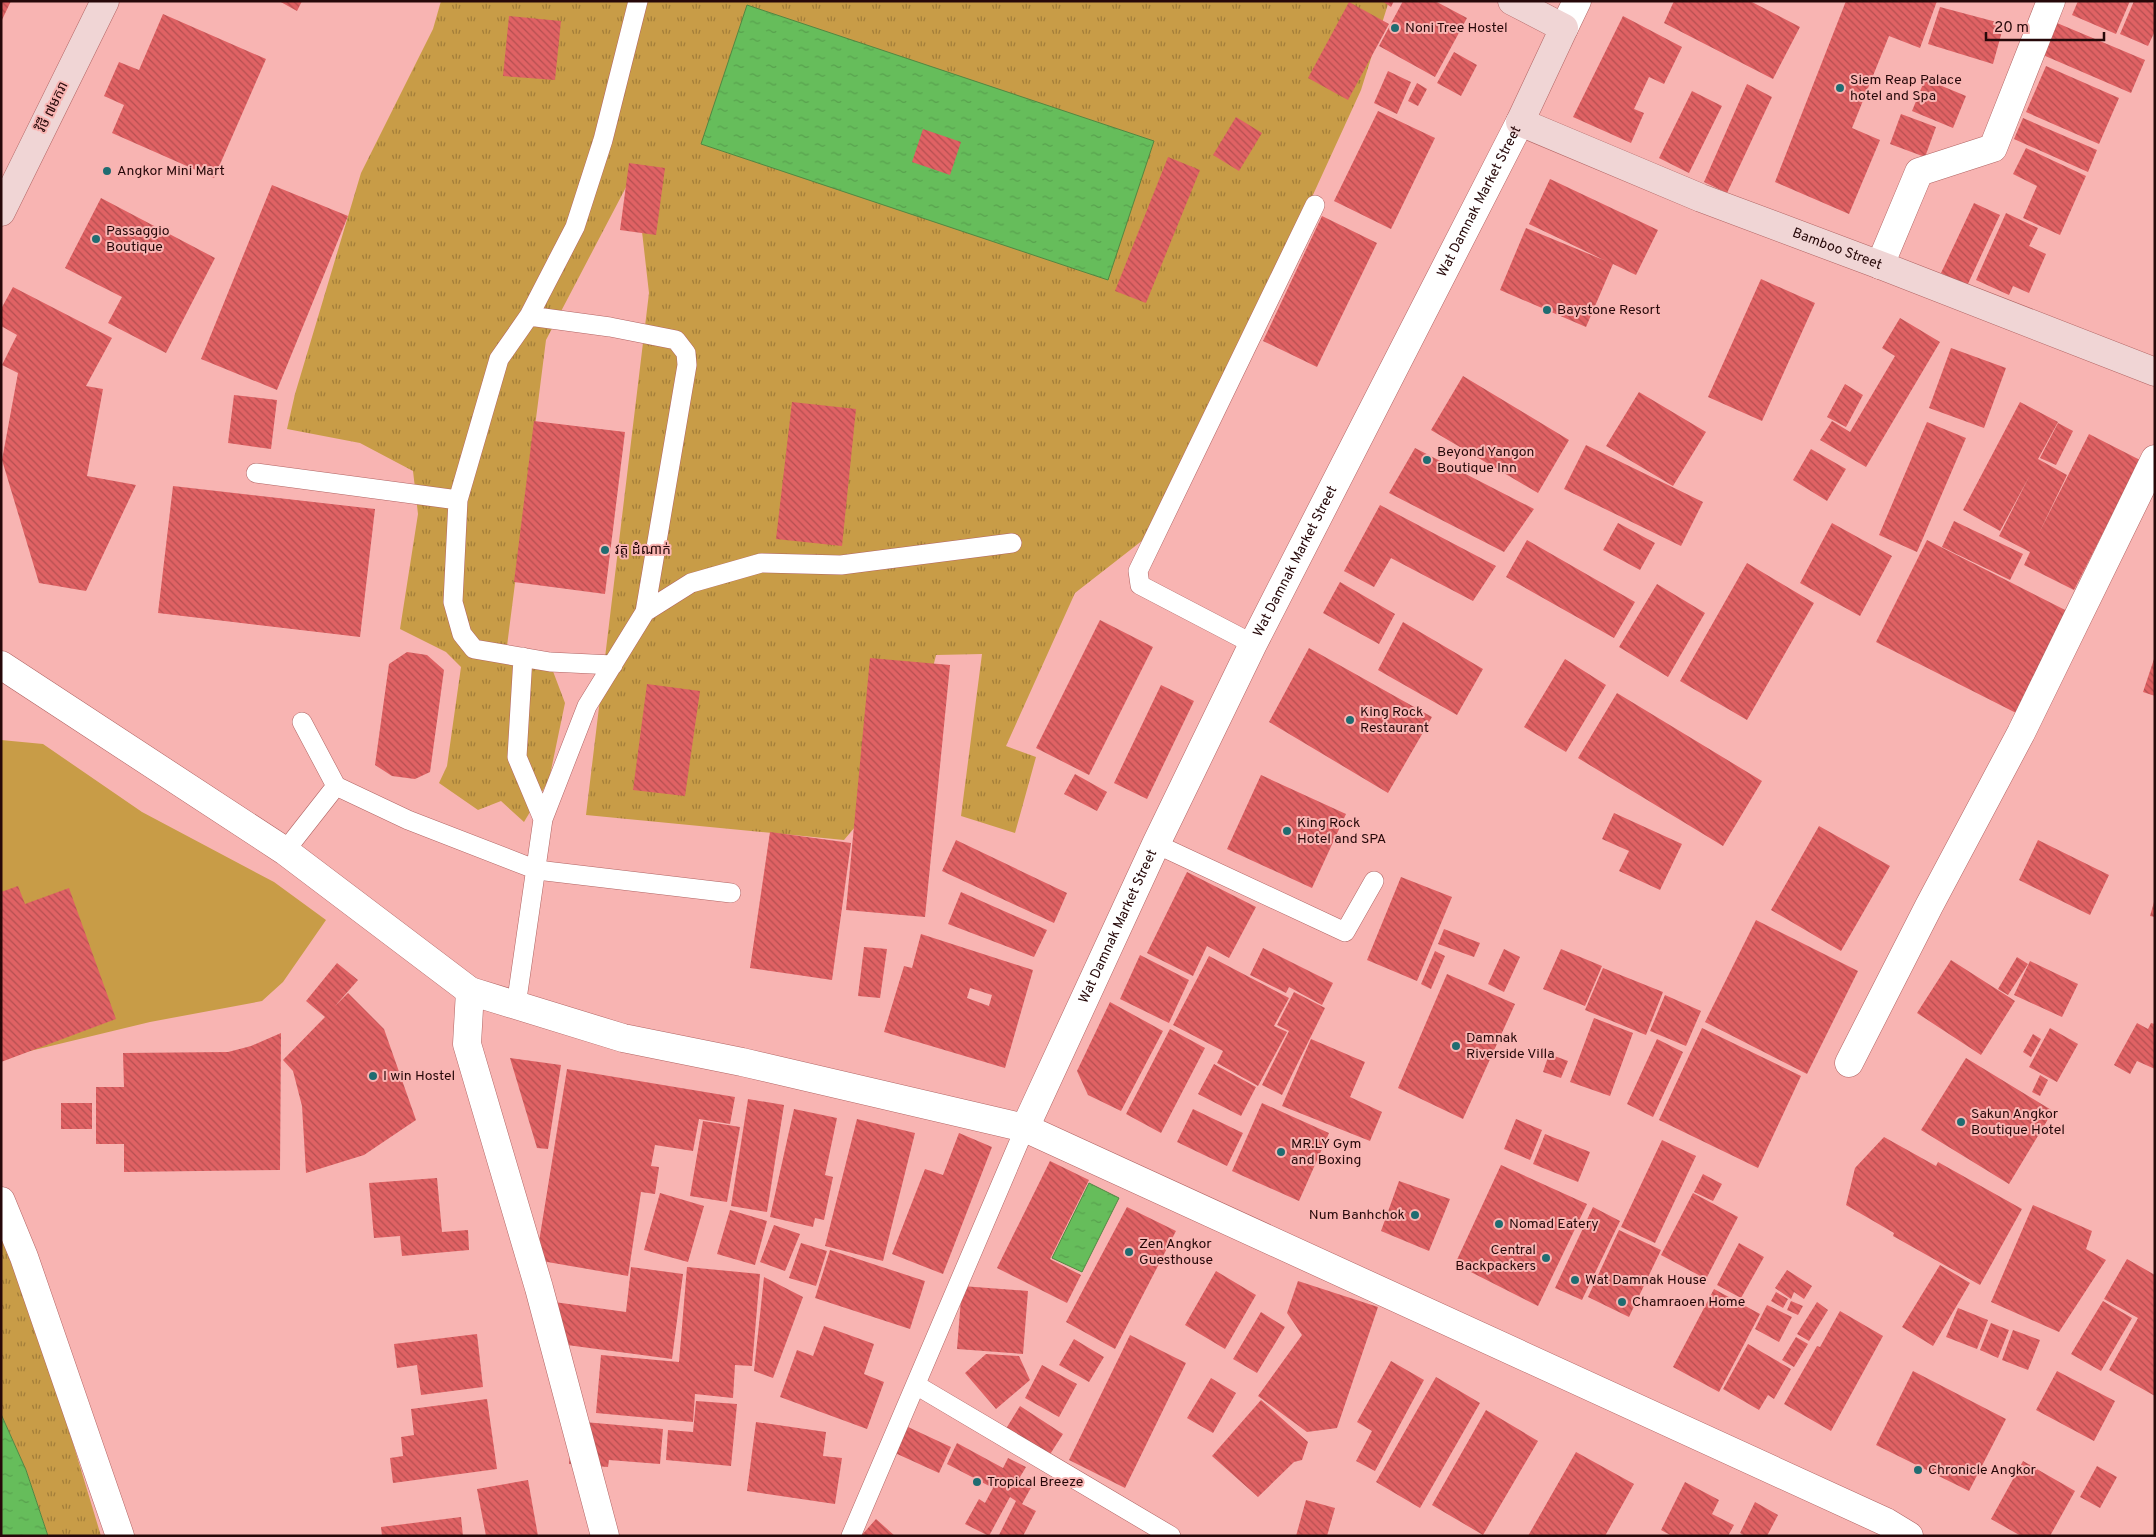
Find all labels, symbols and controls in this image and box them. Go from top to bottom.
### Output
scale bar [1986,10,2104,42]
text: 20 m [1994,19,2029,38]
place label: Noni Tree Hostel [1405,20,1508,37]
marker: Noni Tree Hostel [1389,22,1401,34]
place label: Siem Reap Palace hotel and Spa [1850,72,1962,105]
street label: វិថី ៧មករា [32,78,72,135]
marker: Siem Reap Palace hotel and Spa [1834,82,1846,94]
street label: Wat Damnak Market Street [1434,123,1525,280]
place label: Angkor Mini Mart [117,163,225,180]
marker: Angkor Mini Mart [101,165,113,177]
place label: Passaggio Boutique [106,223,170,256]
street label: Bamboo Street [1790,224,1884,273]
marker: Passaggio Boutique [90,233,102,245]
place label: Baystone Resort [1557,302,1660,319]
marker: Baystone Resort [1541,304,1553,316]
place label: Beyond Yangon Boutique Inn [1437,444,1534,477]
marker: Beyond Yangon Boutique Inn [1421,454,1433,466]
street label: Wat Damnak Market Street [1250,483,1341,640]
place label: វត្ត ដំំណាក់ [615,542,671,559]
marker: វត្ត ដំំណាក់ [599,544,611,556]
place label: King Rock Restaurant [1360,704,1429,737]
marker: King Rock Restaurant [1344,714,1356,726]
place label: King Rock Hotel and SPA [1297,815,1386,848]
marker: King Rock Hotel and SPA [1281,825,1293,837]
street label: Wat Damnak Market Street [1075,847,1161,1006]
place label: Damnak Riverside Villa [1466,1030,1555,1063]
marker: Damnak Riverside Villa [1450,1040,1462,1052]
place label: I win Hostel [383,1068,455,1085]
marker: I win Hostel [367,1070,379,1082]
place label: Sakun Angkor Boutique Hotel [1971,1106,2065,1139]
marker: Sakun Angkor Boutique Hotel [1955,1116,1967,1128]
place label: MR.LY Gym and Boxing [1291,1136,1361,1169]
marker: MR.LY Gym and Boxing [1275,1146,1287,1158]
place label: Num Banhchok [1309,1207,1405,1224]
marker: Num Banhchok [1409,1209,1421,1221]
place label: Nomad Eatery [1509,1216,1599,1233]
marker: Nomad Eatery [1493,1218,1505,1230]
place label: Zen Angkor Guesthouse [1139,1236,1213,1269]
place label: Central Backpackers [1455,1242,1536,1275]
marker: Zen Angkor Guesthouse [1123,1246,1135,1258]
marker: Central Backpackers [1540,1252,1552,1264]
place label: Wat Damnak House [1585,1272,1707,1289]
marker: Wat Damnak House [1569,1274,1581,1286]
place label: Chamraoen Home [1632,1294,1745,1311]
marker: Chamraoen Home [1616,1296,1628,1308]
place label: Chronicle Angkor [1928,1462,2037,1479]
marker: Chronicle Angkor [1912,1464,1924,1476]
place label: Tropical Breeze [987,1474,1083,1491]
marker: Tropical Breeze [971,1476,983,1488]

